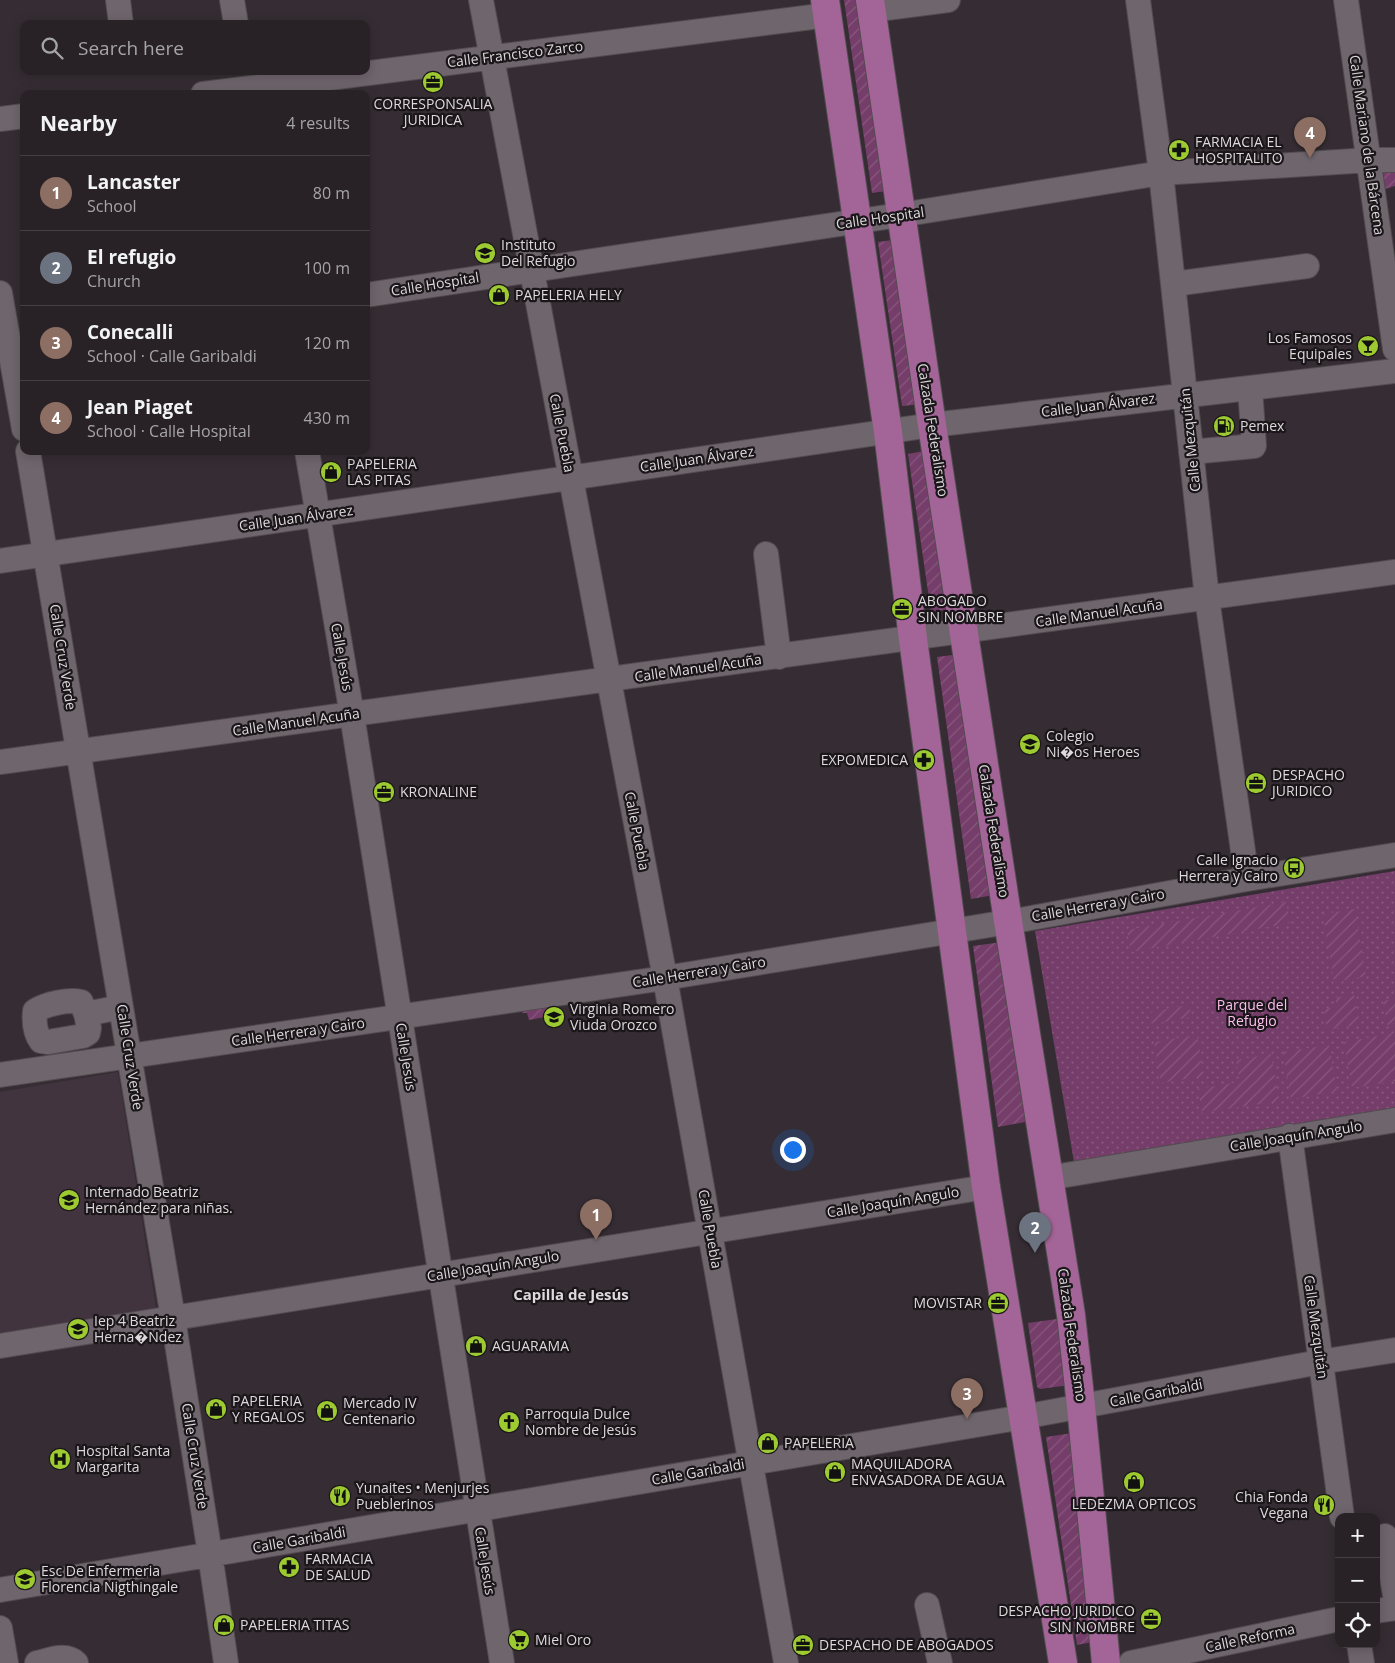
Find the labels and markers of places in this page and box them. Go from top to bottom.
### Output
office icon: CORRESPONSALIA JURIDICA [421,70,445,94]
place label: CORRESPONSALIA JURIDICA [374,94,493,129]
pin: 4 [1294,117,1326,158]
place label: FARMACIA EL HOSPITALITO [1195,132,1283,167]
pharmacy icon: FARMACIA EL HOSPITALITO [1167,138,1191,162]
place label: Instituto Del Refugio [501,235,576,270]
school or university icon: Instituto Del Refugio [473,241,497,265]
shop icon: PAPELERIA HELY [487,283,511,307]
place label: PAPELERIA HELY [515,285,622,304]
place label: Los Famosos Equipales [1268,328,1352,363]
bar icon: Los Famosos Equipales [1356,334,1380,358]
fuel station icon: Pemex [1212,414,1236,438]
place label: Pemex [1240,416,1285,435]
place label: PAPELERIA LAS PITAS [347,454,417,489]
shop icon: PAPELERIA LAS PITAS [319,460,343,484]
place label: ABOGADO SIN NOMBRE [918,591,1003,626]
office icon: ABOGADO SIN NOMBRE [890,597,914,621]
place label: Colegio Ni�os Heroes [1046,726,1140,761]
school or university icon: Colegio Ni�os Heroes [1018,732,1042,756]
pharmacy icon: EXPOMEDICA [912,748,936,772]
place label: EXPOMEDICA [821,750,908,769]
place label: DESPACHO JURIDICO [1270,765,1345,800]
office icon: DESPACHO JURIDICO [1244,771,1268,795]
office icon: KRONALINE [372,780,396,804]
place label: KRONALINE [400,782,477,801]
place label: Calle Ignacio Herrera y Cairo [1178,850,1278,885]
bus stop icon: Calle Ignacio Herrera y Cairo [1282,856,1306,880]
place label: Virginia Romero Viuda Orozco [570,999,674,1034]
school or university icon: Virginia Romero Viuda Orozco [542,1005,566,1029]
place label: Internado Beatriz Hernández para niñas. [85,1182,233,1217]
school or university icon: Internado Beatriz Hernández para niñas. [57,1188,81,1212]
pin: 1 [580,1199,612,1240]
pin: 2 [1019,1212,1051,1253]
office icon: MOVISTAR [986,1291,1010,1315]
place label: MOVISTAR [913,1293,982,1312]
place label: Iep 4 Beatriz Herna�Ndez [94,1311,182,1346]
school or university icon: Iep 4 Beatriz Herna�Ndez [66,1317,90,1341]
shop icon: AGUARAMA [464,1334,488,1358]
place label: AGUARAMA [492,1336,569,1355]
pin: 3 [951,1378,983,1419]
place label: PAPELERIA Y REGALOS [232,1391,305,1426]
place label: Mercado IV Centenario [343,1393,417,1428]
shop icon: PAPELERIA Y REGALOS [204,1397,228,1421]
shop icon: Mercado IV Centenario [315,1399,339,1423]
place label: Parroquia Dulce Nombre de Jesús [525,1404,637,1439]
church icon: Parroquia Dulce Nombre de Jesús [497,1410,521,1434]
shop icon: PAPELERIA [756,1431,780,1455]
place label: PAPELERIA [784,1433,854,1452]
place label: Hospital Santa Margarita [76,1441,170,1476]
hospital icon: Hospital Santa Margarita [48,1447,72,1471]
place label: MAQUILADORA ENVASADORA DE AGUA [851,1454,1005,1489]
shop icon: MAQUILADORA ENVASADORA DE AGUA [823,1460,847,1484]
shop icon: LEDEZMA OPTICOS [1122,1470,1146,1494]
place label: Yunaites • Menjurjes Pueblerinos [356,1478,490,1513]
restaurant icon: Yunaites • Menjurjes Pueblerinos [328,1484,352,1508]
place label: Chia Fonda Vegana [1235,1487,1308,1522]
restaurant icon: Chia Fonda Vegana [1312,1493,1336,1517]
place label: LEDEZMA OPTICOS [1072,1494,1196,1513]
place label: FARMACIA DE SALUD [305,1549,373,1584]
pharmacy icon: FARMACIA DE SALUD [277,1555,301,1579]
place label: Esc De Enfermeria Florencia Nigthingale [41,1561,178,1596]
school or university icon: Esc De Enfermeria Florencia Nigthingale [13,1567,37,1591]
place label: DESPACHO JURIDICO SIN NOMBRE [998,1601,1135,1636]
office icon: DESPACHO JURIDICO SIN NOMBRE [1139,1607,1163,1631]
shop icon: PAPELERIA TITAS [212,1613,236,1637]
place label: PAPELERIA TITAS [240,1615,349,1634]
supermarket icon: Miel Oro [507,1628,531,1652]
place label: Miel Oro [535,1630,591,1649]
office icon: DESPACHO DE ABOGADOS [791,1633,815,1657]
place label: DESPACHO DE ABOGADOS [819,1635,994,1654]

